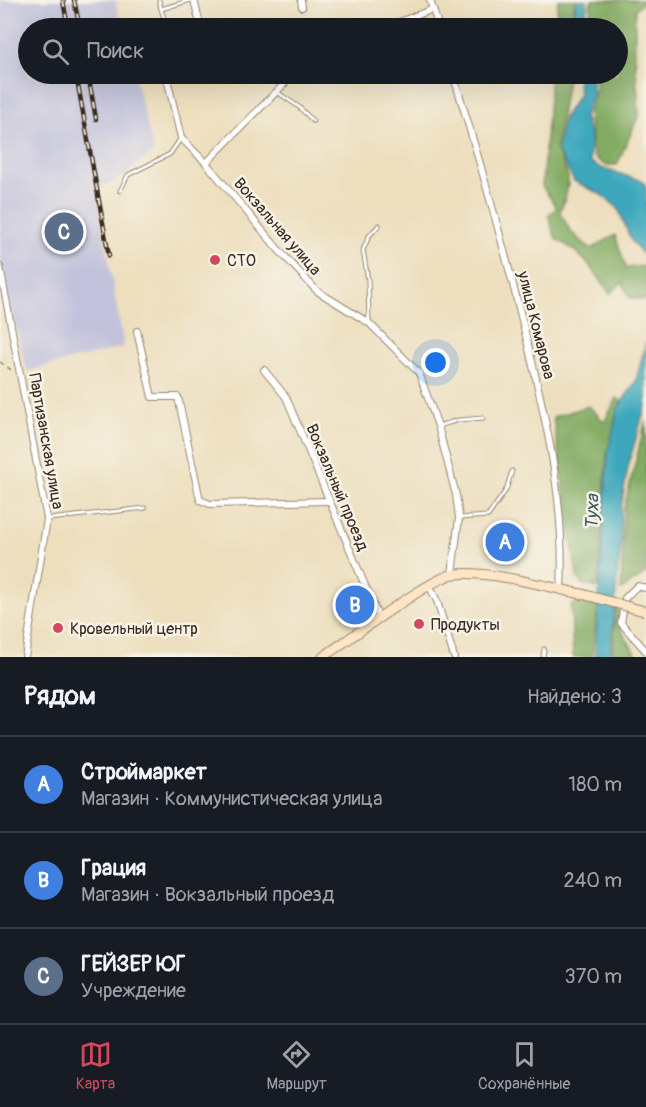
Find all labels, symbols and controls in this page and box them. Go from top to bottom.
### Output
search box [18,18,628,84]
icon: search [39,35,72,68]
text: Поиск [87,37,144,65]
street label: Вокзальная улица [229,174,325,280]
pin: C [44,210,84,254]
place label: СТО [227,251,256,271]
marker: СТО [208,253,222,267]
street label: улица Комарова [513,268,559,381]
your location [421,348,450,377]
street label: Партизанская улица [24,372,68,511]
street label: Вокзальный проезд [301,421,373,554]
water label: Туха [580,492,605,530]
pin: A [486,520,524,564]
pin: B [336,582,374,628]
place label: Продукты [431,615,500,635]
marker: Продукты [412,617,426,631]
place label: Кровельный центр [70,619,198,639]
marker: Кровельный центр [51,621,65,635]
text: Рядом [24,680,96,712]
text: Найдено: 3 [527,684,622,709]
text: Строймаркет [81,758,207,786]
text: A [37,772,50,797]
text: 180 m [568,772,622,797]
text: Магазин · Коммунистическая улица [81,786,382,811]
text: Грация [81,854,146,882]
text: B [38,868,49,893]
text: 240 m [563,868,622,893]
text: Магазин · Вокзальный проезд [81,882,334,907]
text: ГЕЙЗЕР ЮГ [81,950,186,978]
text: C [37,964,50,989]
text: 370 m [565,964,622,989]
text: Учреждение [81,978,186,1003]
tab: Карта [76,1038,115,1094]
tab: Маршрут [267,1038,327,1094]
tab: Сохранённые [478,1038,570,1094]

